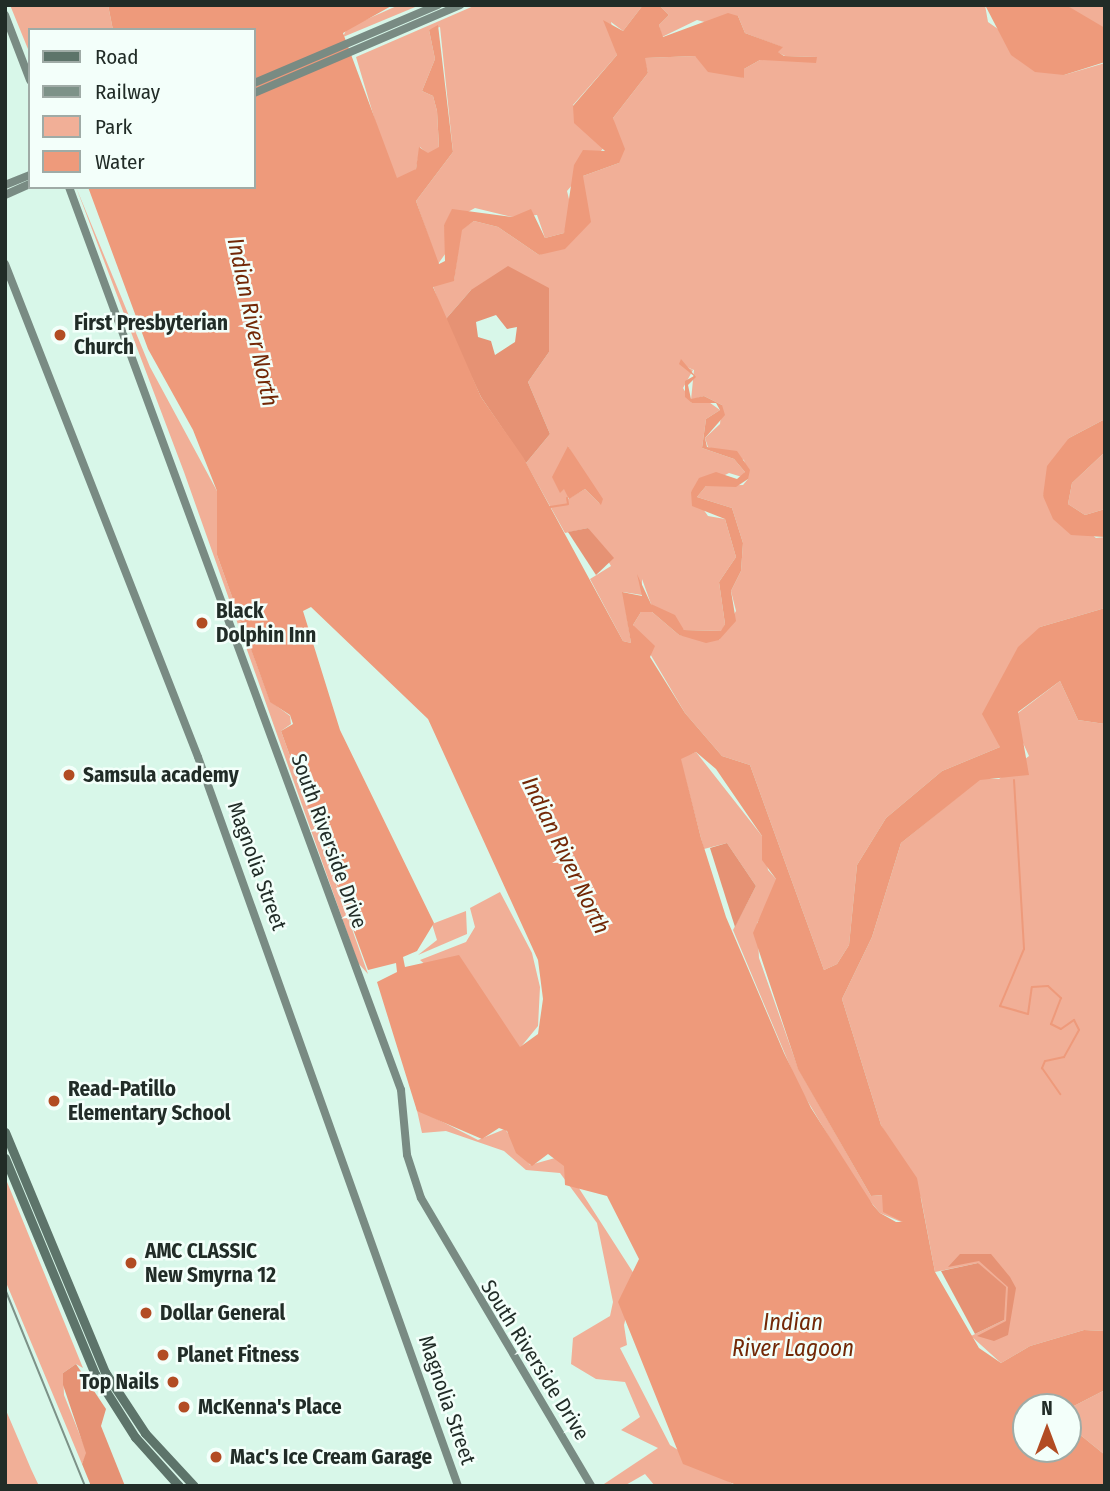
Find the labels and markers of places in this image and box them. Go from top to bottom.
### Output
place label: First Presbyterian Church [74,310,228,360]
marker: First Presbyterian Church [52,327,68,343]
place label: Black Dolphin Inn [216,598,316,648]
marker: Black Dolphin Inn [194,615,210,631]
place label: Samsula academy [83,762,239,788]
marker: Samsula academy [61,767,77,783]
place label: Read-Patillo Elementary School [68,1076,231,1126]
marker: Read-Patillo Elementary School [46,1093,62,1109]
place label: AMC CLASSIC New Smyrna 12 [145,1238,276,1288]
marker: AMC CLASSIC New Smyrna 12 [123,1255,139,1271]
place label: Dollar General [160,1300,285,1326]
marker: Dollar General [138,1305,154,1321]
place label: Planet Fitness [177,1342,299,1368]
marker: Planet Fitness [155,1347,171,1363]
place label: Top Nails [79,1369,159,1395]
marker: Top Nails [165,1374,181,1390]
place label: McKenna's Place [198,1394,342,1420]
marker: McKenna's Place [176,1399,192,1415]
place label: Mac's Ice Cream Garage [230,1444,432,1470]
marker: Mac's Ice Cream Garage [208,1449,224,1465]

